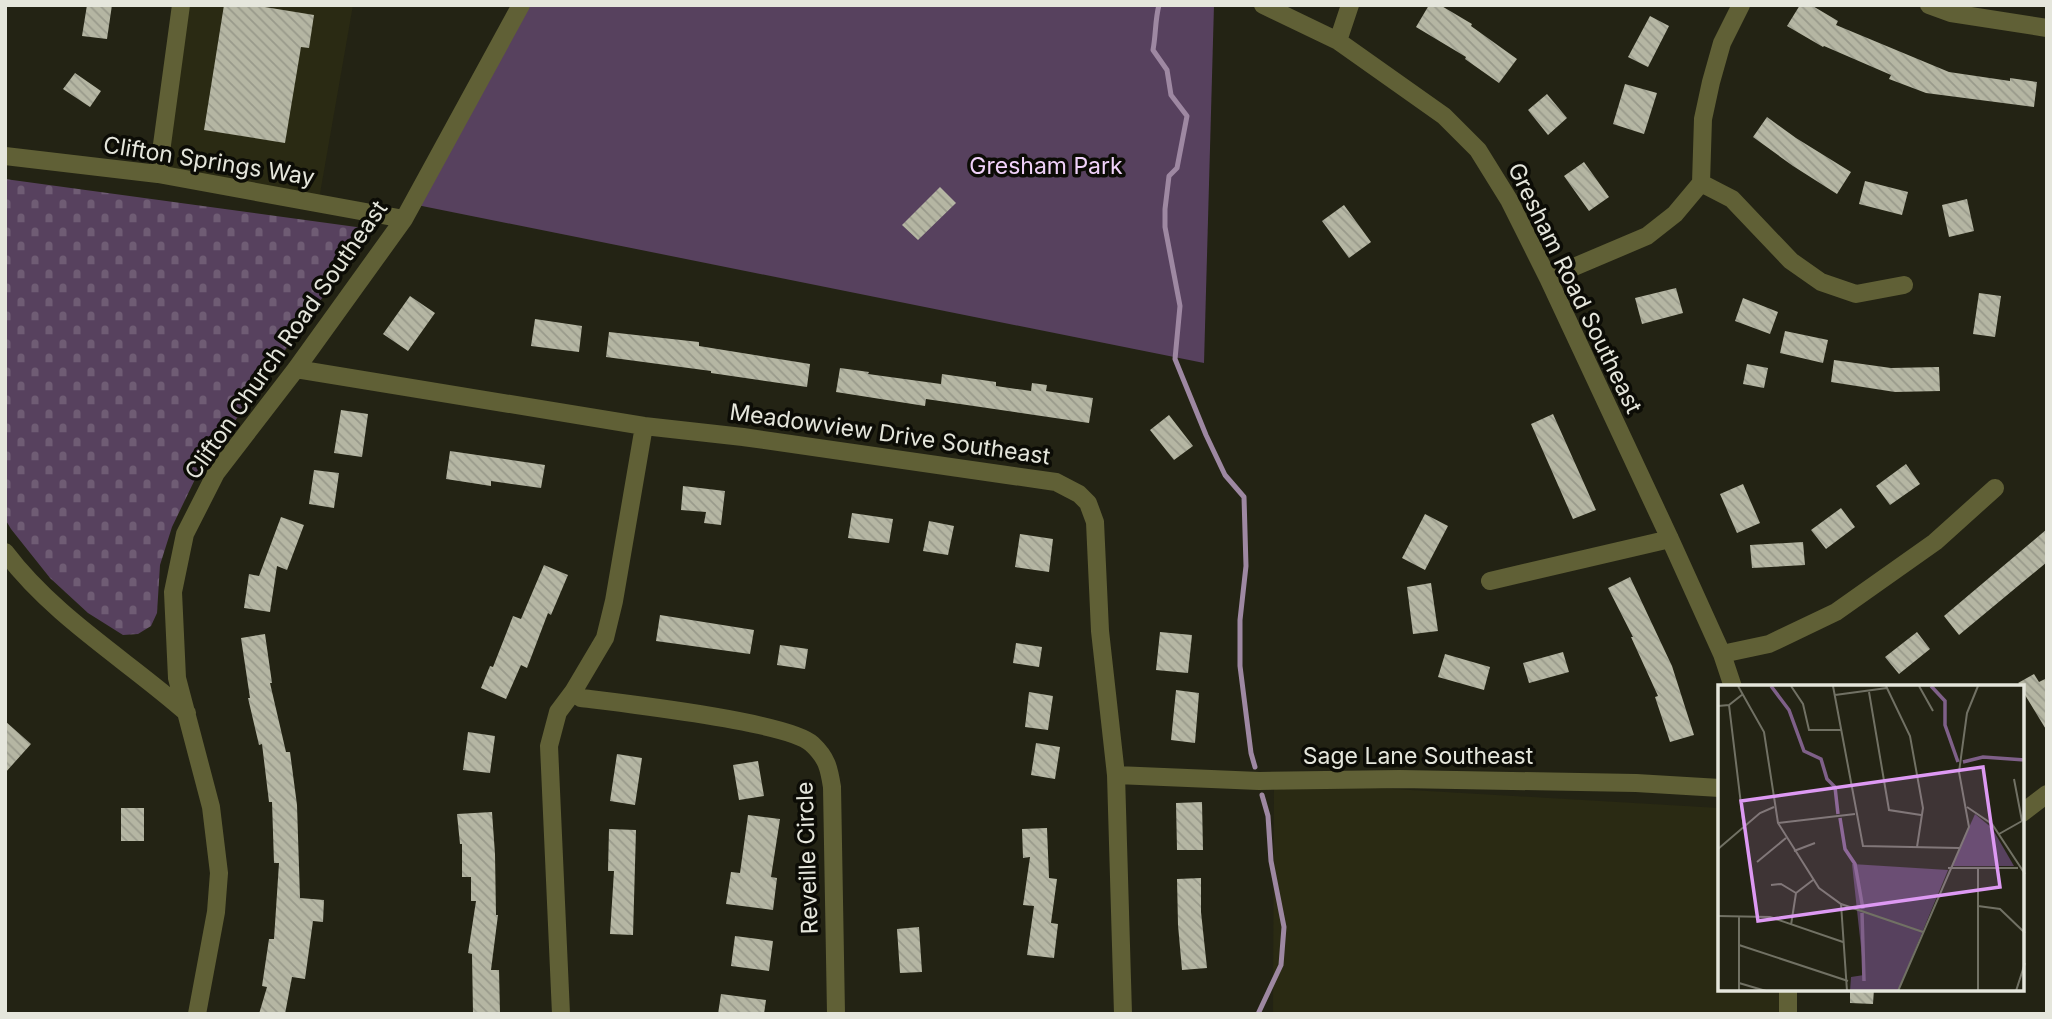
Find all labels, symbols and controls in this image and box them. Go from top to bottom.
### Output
street label: Clifton Springs Way [101,130,317,192]
park label: Gresham Park [969,152,1123,180]
street label: Gresham Road Southeast [1502,158,1648,418]
street label: Clifton Church Road Southeast [179,195,393,485]
street label: Meadowview Drive Southeast [728,398,1053,470]
inset map [1718,685,2024,991]
street label: Sage Lane Southeast [1303,742,1534,770]
street label: Reveille Circle [790,781,824,935]

